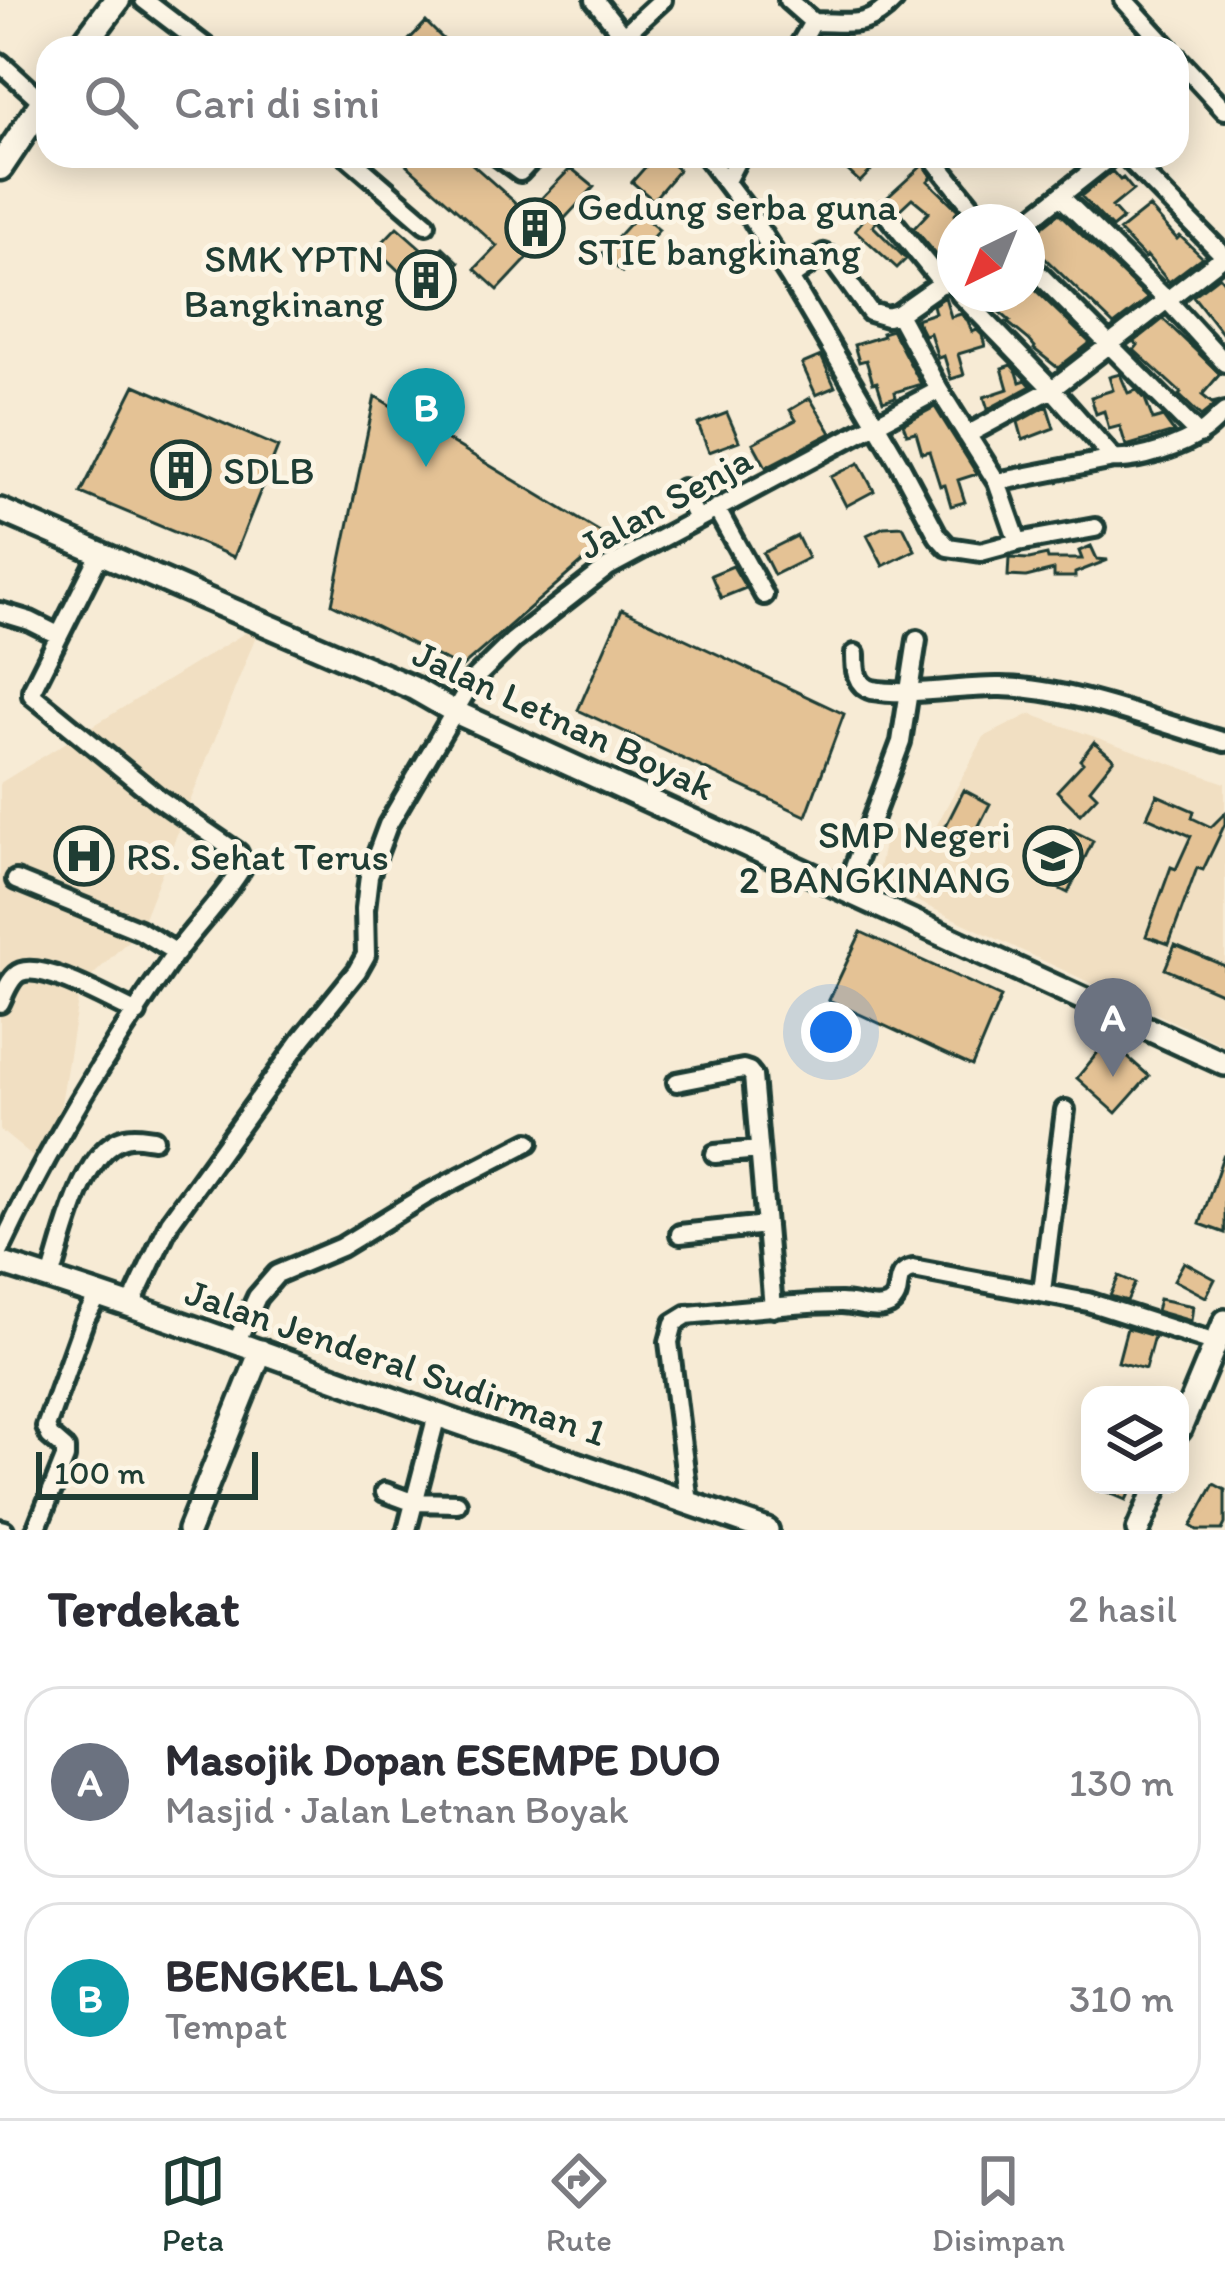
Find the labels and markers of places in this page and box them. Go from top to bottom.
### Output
place label: Gedung serba guna STIE bangkinang [577,183,898,275]
building icon: Gedung serba guna STIE bangkinang [504,197,566,259]
place label: SMK YPTN Bangkinang [183,235,384,327]
building icon: SMK YPTN Bangkinang [395,249,457,311]
pin: B [387,368,465,467]
building icon: SDLB [150,439,212,501]
place label: SDLB [223,447,315,494]
place label: SMP Negeri 2 BANGKINANG [739,811,1011,903]
hospital icon: RS. Sehat Terus [53,825,115,887]
school or university icon: SMP Negeri 2 BANGKINANG [1022,825,1084,887]
place label: RS. Sehat Terus [126,833,389,880]
pin: A [1074,978,1152,1077]

